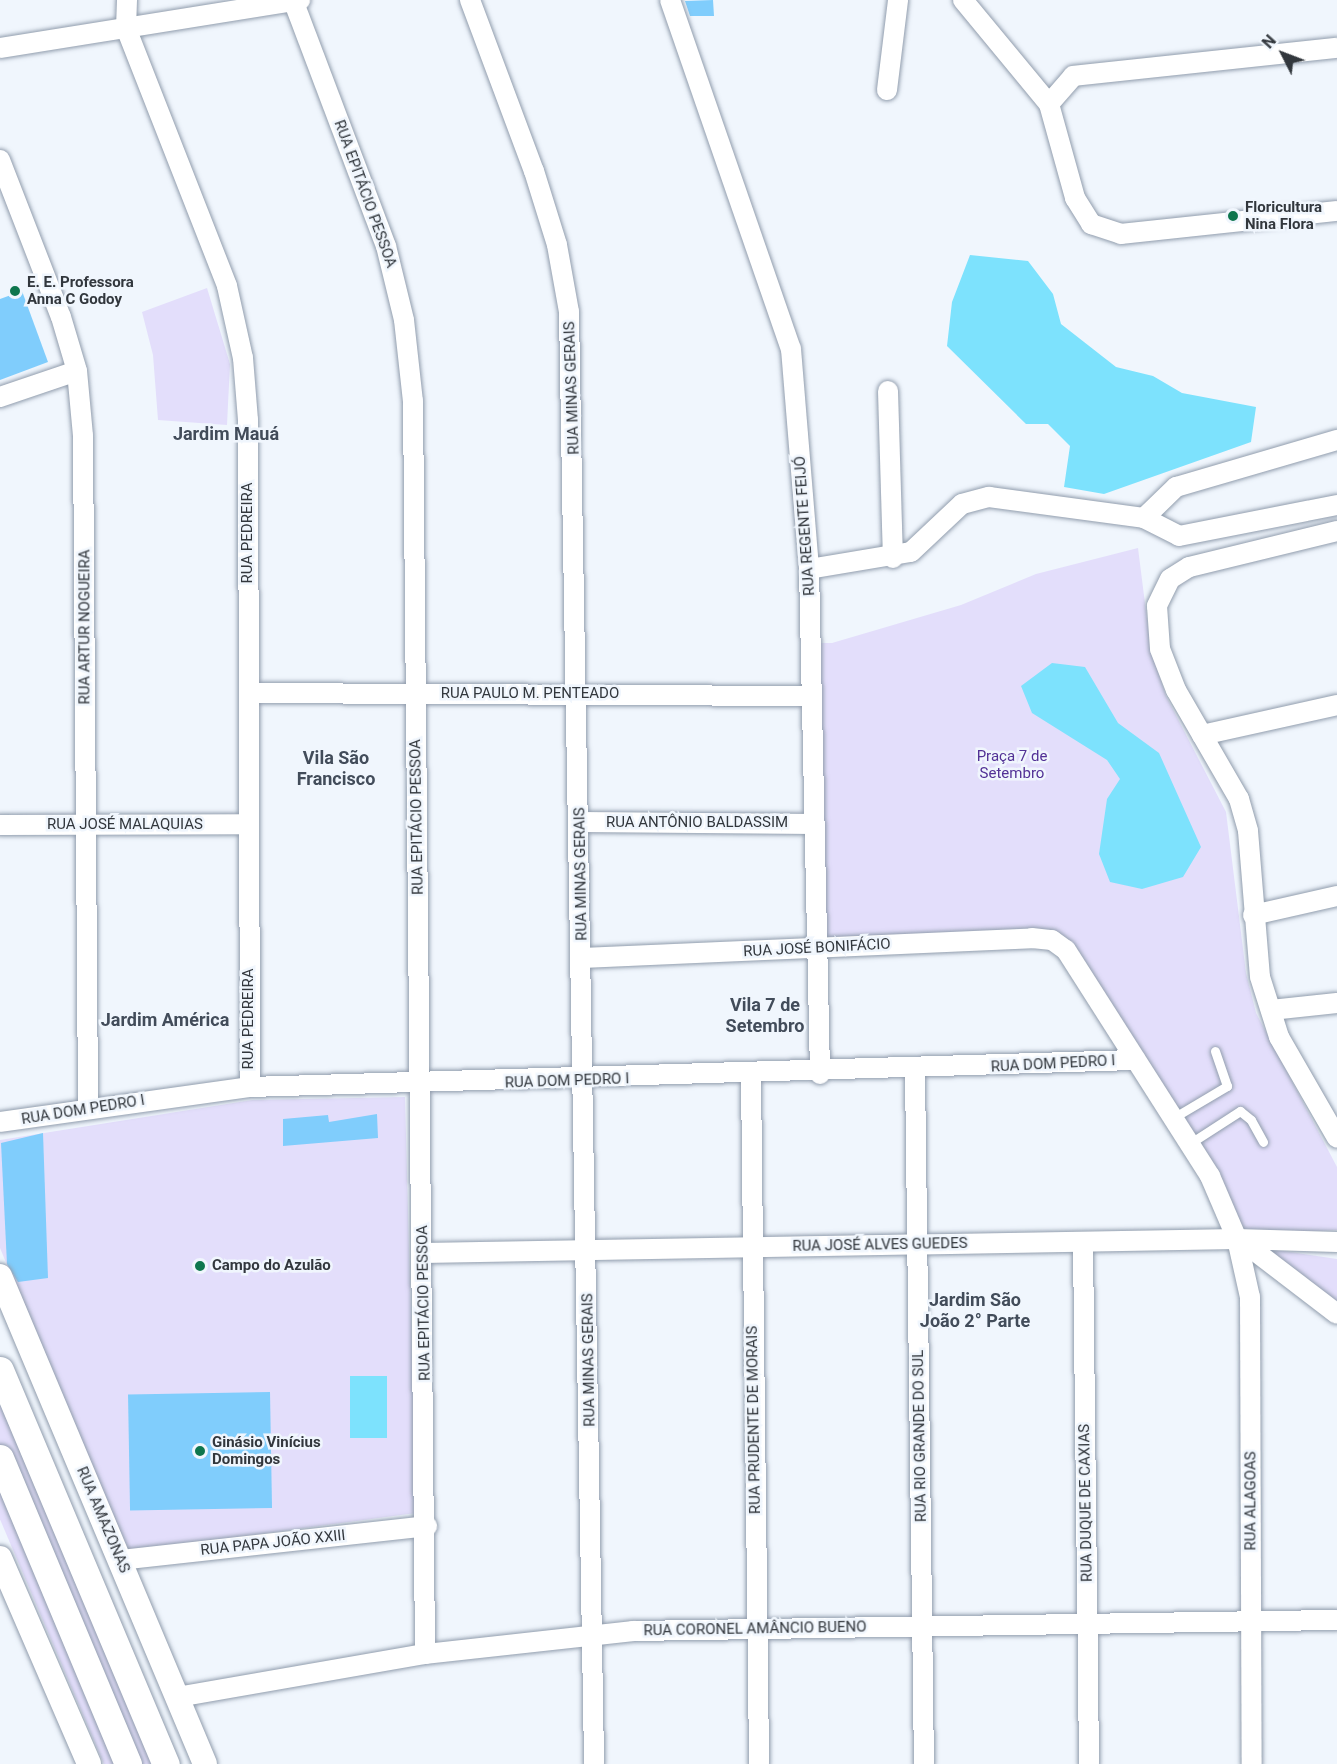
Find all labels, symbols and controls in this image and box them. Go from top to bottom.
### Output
north arrow [1253,24,1313,84]
text: N [1258,31,1280,52]
street label: RUA EPITÁCIO PESSOA [330,118,400,270]
place label: Floricultura Nina Flora [1245,198,1322,233]
marker: Floricultura Nina Flora [1226,209,1240,223]
place label: E. E. Professora Anna C Godoy [27,273,134,308]
marker: E. E. Professora Anna C Godoy [8,284,22,298]
street label: RUA MINAS GERAIS [561,321,583,455]
district label: Jardim Mauá [173,423,279,445]
street label: RUA REGENTE FEIJÓ [791,456,819,596]
street label: RUA PEDREIRA [239,482,257,584]
street label: RUA ARTUR NOGUEIRA [76,550,94,704]
street label: RUA PAULO M. PENTEADO [441,685,619,703]
street label: RUA EPITÁCIO PESSOA [407,739,427,895]
park label: Praça 7 de Setembro [977,747,1047,782]
district label: Vila São Francisco [297,748,375,790]
street label: RUA MINAS GERAIS [571,807,591,941]
street label: RUA ANTÔNIO BALDASSIM [606,814,788,832]
street label: RUA JOSÉ MALAQUIAS [47,816,203,834]
street label: RUA JOSÉ BONIFÁCIO [743,935,891,961]
street label: RUA PEDREIRA [240,968,258,1070]
district label: Vila 7 de Setembro [726,995,804,1038]
district label: Jardim América [101,1009,229,1031]
street label: RUA DOM PEDRO I [990,1052,1116,1076]
street label: RUA DOM PEDRO I [504,1070,630,1092]
street label: RUA DOM PEDRO I [20,1091,146,1129]
street label: RUA EPITÁCIO PESSOA [414,1225,434,1381]
street label: RUA JOSÉ ALVES GUEDES [792,1234,968,1256]
place label: Campo do Azulão [212,1257,331,1275]
marker: Campo do Azulão [193,1259,207,1273]
district label: Jardim São João 2° Parte [920,1290,1030,1332]
street label: RUA MINAS GERAIS [579,1293,599,1427]
street label: RUA PRUDENTE DE MORAIS [743,1326,765,1514]
street label: RUA RIO GRANDE DO SUL [909,1350,931,1522]
street label: RUA DUQUE DE CAXIAS [1076,1424,1096,1582]
place label: Ginásio Vinícius Domingos [212,1433,321,1468]
marker: Ginásio Vinícius Domingos [193,1444,207,1458]
street label: RUA ALAGOAS [1242,1451,1260,1551]
street label: RUA AMAZONAS [72,1464,134,1576]
street label: RUA PAPA JOÃO XXIII [200,1526,346,1560]
street label: RUA CORONEL AMÂNCIO BUENO [643,1618,867,1640]

